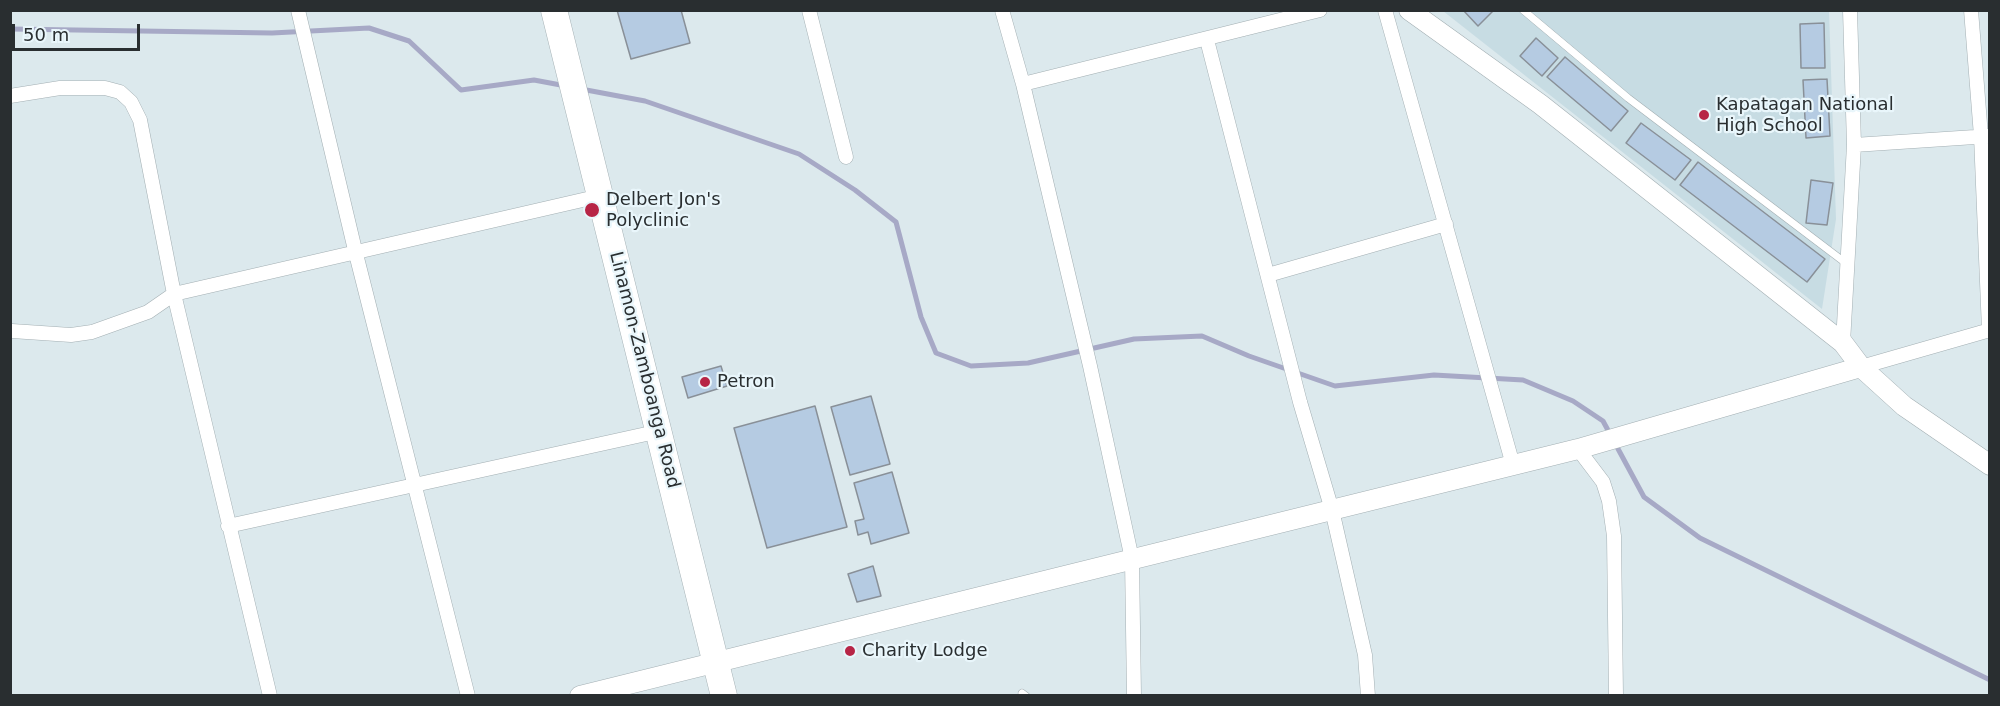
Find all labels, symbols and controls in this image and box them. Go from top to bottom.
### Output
scale bar [15,12,142,50]
text: 50 m [23,24,69,45]
place label: Kapatagan National High School [1716,94,1894,136]
marker: Kapatagan National High School [1697,108,1711,122]
place label: Delbert Jon's Polyclinic [606,189,721,232]
marker: Delbert Jon's Polyclinic [583,201,601,219]
street label: Linamon-Zamboanga Road [604,249,684,491]
place label: Petron [717,371,775,393]
marker: Petron [698,375,712,389]
place label: Charity Lodge [862,640,987,662]
marker: Charity Lodge [843,644,857,658]

